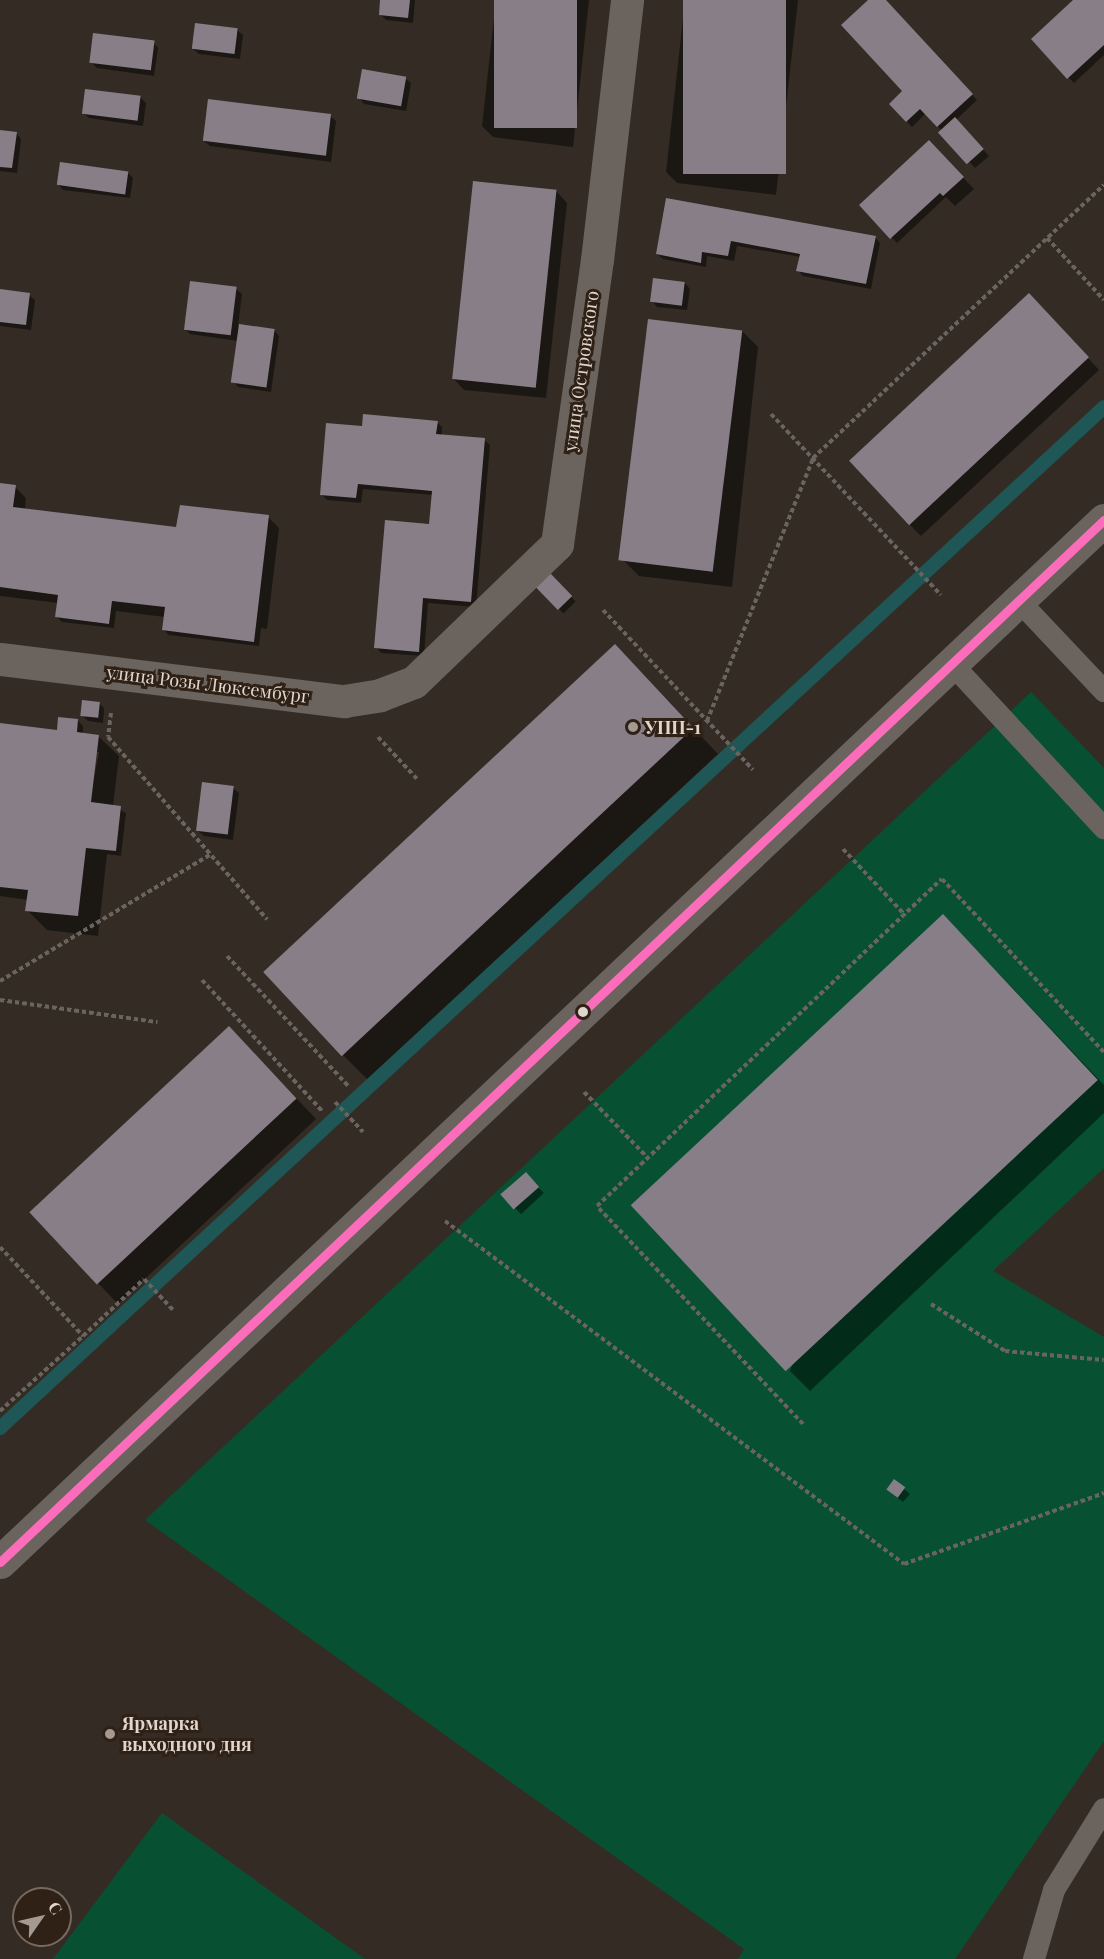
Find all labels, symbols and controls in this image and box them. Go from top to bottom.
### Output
street label: улица Островского [559,289,603,453]
street label: улица Розы Люксембург [105,661,311,707]
place label: УПП-1 [645,716,701,738]
marker: УПП-1 [626,720,640,734]
unlabelled marker [577,1006,589,1018]
place label: Ярмарка выходного дня [122,1713,252,1756]
marker: Ярмарка выходного дня [103,1727,117,1741]
north arrow [12,1887,72,1947]
text: С [44,1897,68,1918]

